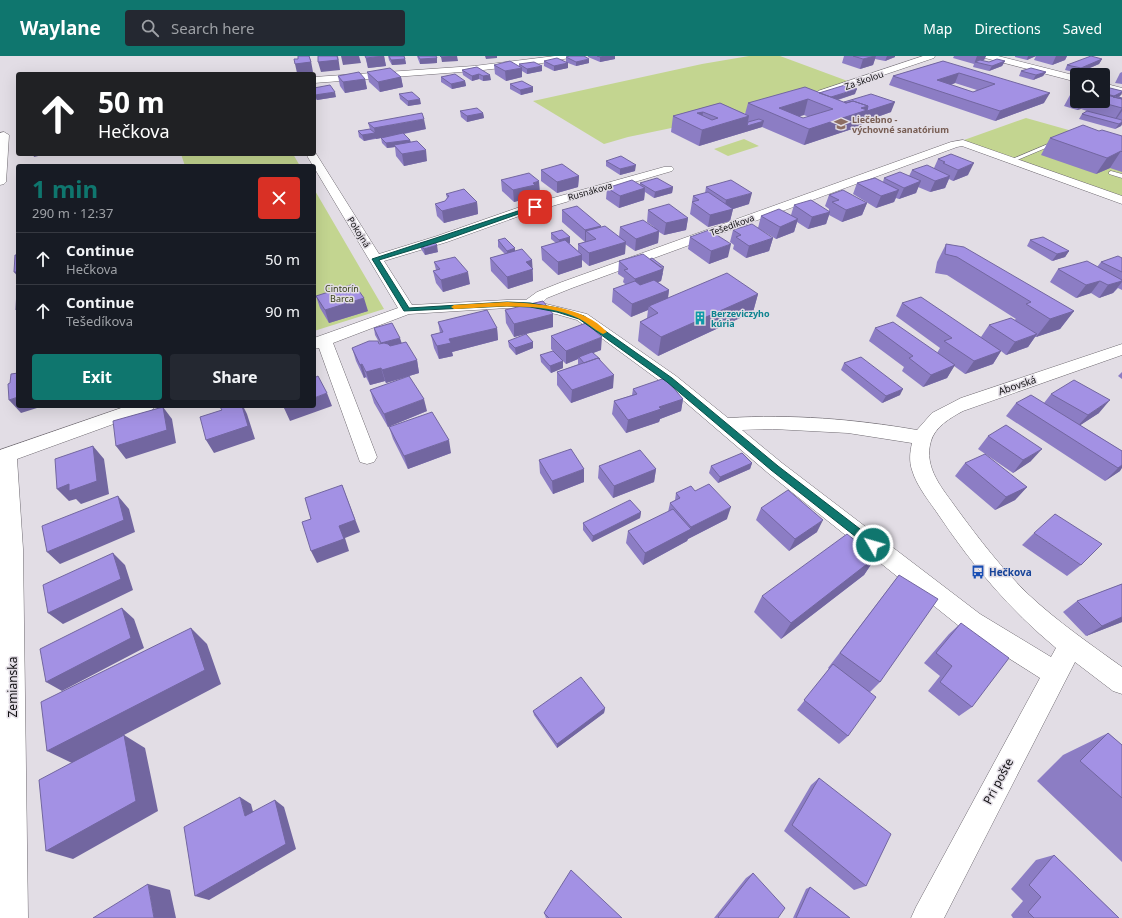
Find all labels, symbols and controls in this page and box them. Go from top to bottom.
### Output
search box [125,10,405,46]
text: Waylane [20,15,101,41]
icon: search [139,17,161,39]
text: Search here [171,18,254,38]
text: Map [923,19,952,38]
text: Directions [974,19,1041,38]
text: Saved [1063,19,1102,38]
street label: Za školou [843,67,885,93]
map controls [1070,68,1110,108]
button: search [1070,68,1110,108]
text: 50 m [98,83,165,121]
icon: ahead [32,88,84,140]
place label: Liečebno - výchovné sanatórium [852,113,949,136]
school or university icon: Liečebno - výchovné sanatórium [833,116,849,132]
text: Hečkova [98,119,170,143]
text: 1 min [32,172,98,205]
button: close [258,177,300,219]
street label: Rusnákova [566,178,614,204]
pin [518,190,552,224]
icon: arrive [524,196,546,218]
text: 290 m · 12:37 [32,204,113,222]
street label: Tešedíkova [708,211,756,239]
street label: Pokojná [344,214,374,250]
text: Continue [66,240,134,260]
icon: ahead [32,248,54,270]
text: 50 m [265,249,300,269]
text: Hečkova [66,260,118,278]
park label: Cintorín Barca [325,282,359,305]
text: Continue [66,292,134,312]
icon: ahead [32,300,54,322]
text: 90 m [265,301,300,321]
place label: Berzeviczyho kúria [711,307,770,330]
building icon: Berzeviczyho kúria [692,310,708,326]
text: Tešedíkova [66,312,133,330]
button: Exit [32,354,162,400]
button: Share [170,354,300,400]
street label: Abovská [996,372,1038,398]
position arrow [852,524,894,566]
bus stop icon: Hečkova [970,564,986,580]
place label: Hečkova [989,565,1032,579]
street label: Zemianska [4,657,21,718]
street label: Pri pošte [979,755,1017,807]

